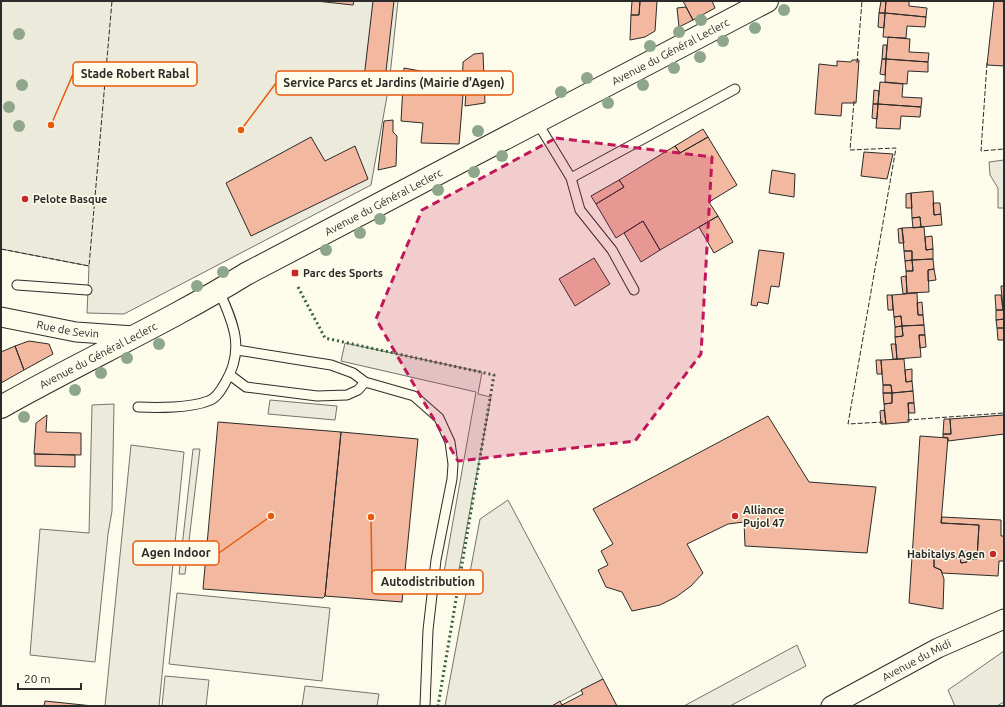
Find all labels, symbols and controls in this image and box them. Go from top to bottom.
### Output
street label: Avenue du Général Leclerc [610,16,731,87]
callout: Stade Robert Rabal [73,62,197,86]
text: Stade Robert Rabal [81,67,190,80]
callout: Service Parcs et Jardins (Mairie d'Agen) [276,71,513,95]
text: Service Parcs et Jardins (Mairie d'Agen) [283,76,505,90]
street label: Avenue du Général Leclerc [323,166,444,238]
place label: Pelote Basque [33,193,107,205]
marker: Pelote Basque [20,194,30,204]
place label: Parc des Sports [303,267,383,279]
marker: Parc des Sports [290,268,300,278]
street label: Rue de Sevin [36,318,99,340]
street label: Avenue du Général Leclerc [37,320,159,391]
place label: Alliance Pujol 47 [743,504,785,529]
marker: Alliance Pujol 47 [730,511,740,521]
callout: Agen Indoor [133,541,219,565]
text: Agen Indoor [141,546,211,559]
place label: Habitalys Agen [907,548,985,560]
marker: Habitalys Agen [988,549,998,559]
callout: Autodistribution [372,570,483,594]
text: Autodistribution [381,575,475,588]
street label: Avenue du Midi [880,637,953,683]
scale bar [18,665,81,691]
text: 20 m [24,672,51,685]

